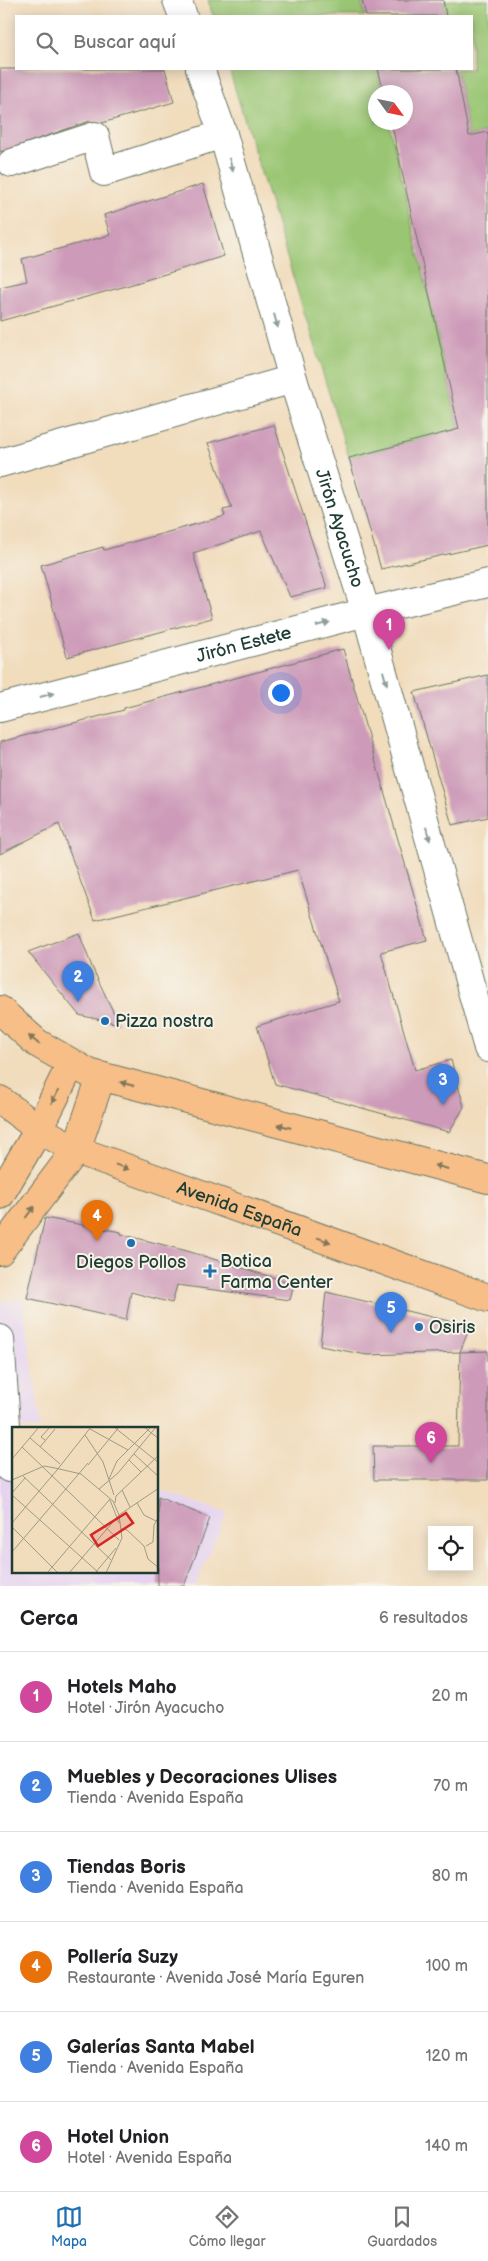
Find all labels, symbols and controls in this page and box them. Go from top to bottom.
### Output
search box [15,15,473,70]
icon: search [33,29,61,57]
text: Buscar aquí [73,31,176,54]
north arrow [368,85,413,130]
one-way arrow [228,158,236,173]
one-way arrow [273,314,281,329]
street label: Jirón Ayacucho [311,466,368,590]
pin: 1 [373,609,405,650]
one-way arrow [316,619,331,627]
street label: Jirón Estete [194,621,294,667]
one-way arrow [381,670,389,685]
your location [268,680,294,706]
one-way arrow [40,691,55,699]
one-way arrow [425,827,433,842]
pin: 2 [62,961,94,1002]
place label: Pizza nostra [115,1011,214,1032]
marker: Pizza nostra [99,1015,111,1027]
one-way arrow [28,1034,41,1045]
pin: 3 [427,1064,459,1105]
one-way arrow [119,1080,134,1088]
one-way arrow [51,1090,59,1104]
one-way arrow [276,1121,291,1129]
one-way arrow [115,1163,130,1171]
one-way arrow [433,1163,448,1171]
street label: Avenida España [174,1177,305,1241]
pin: 4 [81,1200,113,1241]
one-way arrow [24,1206,35,1219]
one-way arrow [317,1236,332,1244]
marker: Diegos Pollos [125,1237,137,1249]
place label: Botica Farma Center [220,1251,333,1293]
place label: Diegos Pollos [76,1252,186,1273]
marker: Botica Farma Center [204,1265,216,1277]
pin: 5 [375,1292,407,1333]
place label: Osiris [429,1317,476,1338]
marker: Osiris [413,1321,425,1333]
pin: 6 [415,1422,447,1463]
inset map [12,1427,159,1574]
map controls [428,1526,473,1571]
button: locate [428,1526,473,1571]
text: Cerca [20,1606,78,1631]
text: 6 resultados [379,1609,468,1628]
text: Hotels Maho [67,1676,177,1699]
text: 1 [33,1687,39,1706]
text: 20 m [432,1687,468,1706]
text: Hotel · Jirón Ayacucho [67,1699,224,1718]
text: Muebles y Decoraciones Ulises [67,1766,337,1789]
text: 2 [31,1777,41,1796]
text: 70 m [433,1777,468,1796]
text: Tienda · Avenida España [67,1789,243,1808]
text: Tiendas Boris [67,1856,186,1879]
text: 3 [31,1867,41,1886]
text: 80 m [432,1867,468,1886]
text: Tienda · Avenida España [67,1879,243,1898]
text: Pollería Suzy [67,1946,178,1969]
text: 4 [31,1957,41,1976]
text: 100 m [425,1957,468,1976]
text: Restaurante · Avenida José María Eguren [67,1969,364,1988]
text: Galerías Santa Mabel [67,2036,255,2059]
text: 5 [31,2047,41,2066]
text: 120 m [425,2047,468,2066]
text: Tienda · Avenida España [67,2059,243,2078]
text: Hotel Union [67,2126,169,2149]
text: 6 [31,2137,41,2156]
text: 140 m [425,2137,468,2156]
text: Hotel · Avenida España [67,2149,232,2168]
tab: Mapa [51,2203,87,2250]
tab: Cómo llegar [189,2203,265,2250]
tab: Guardados [367,2203,437,2250]

